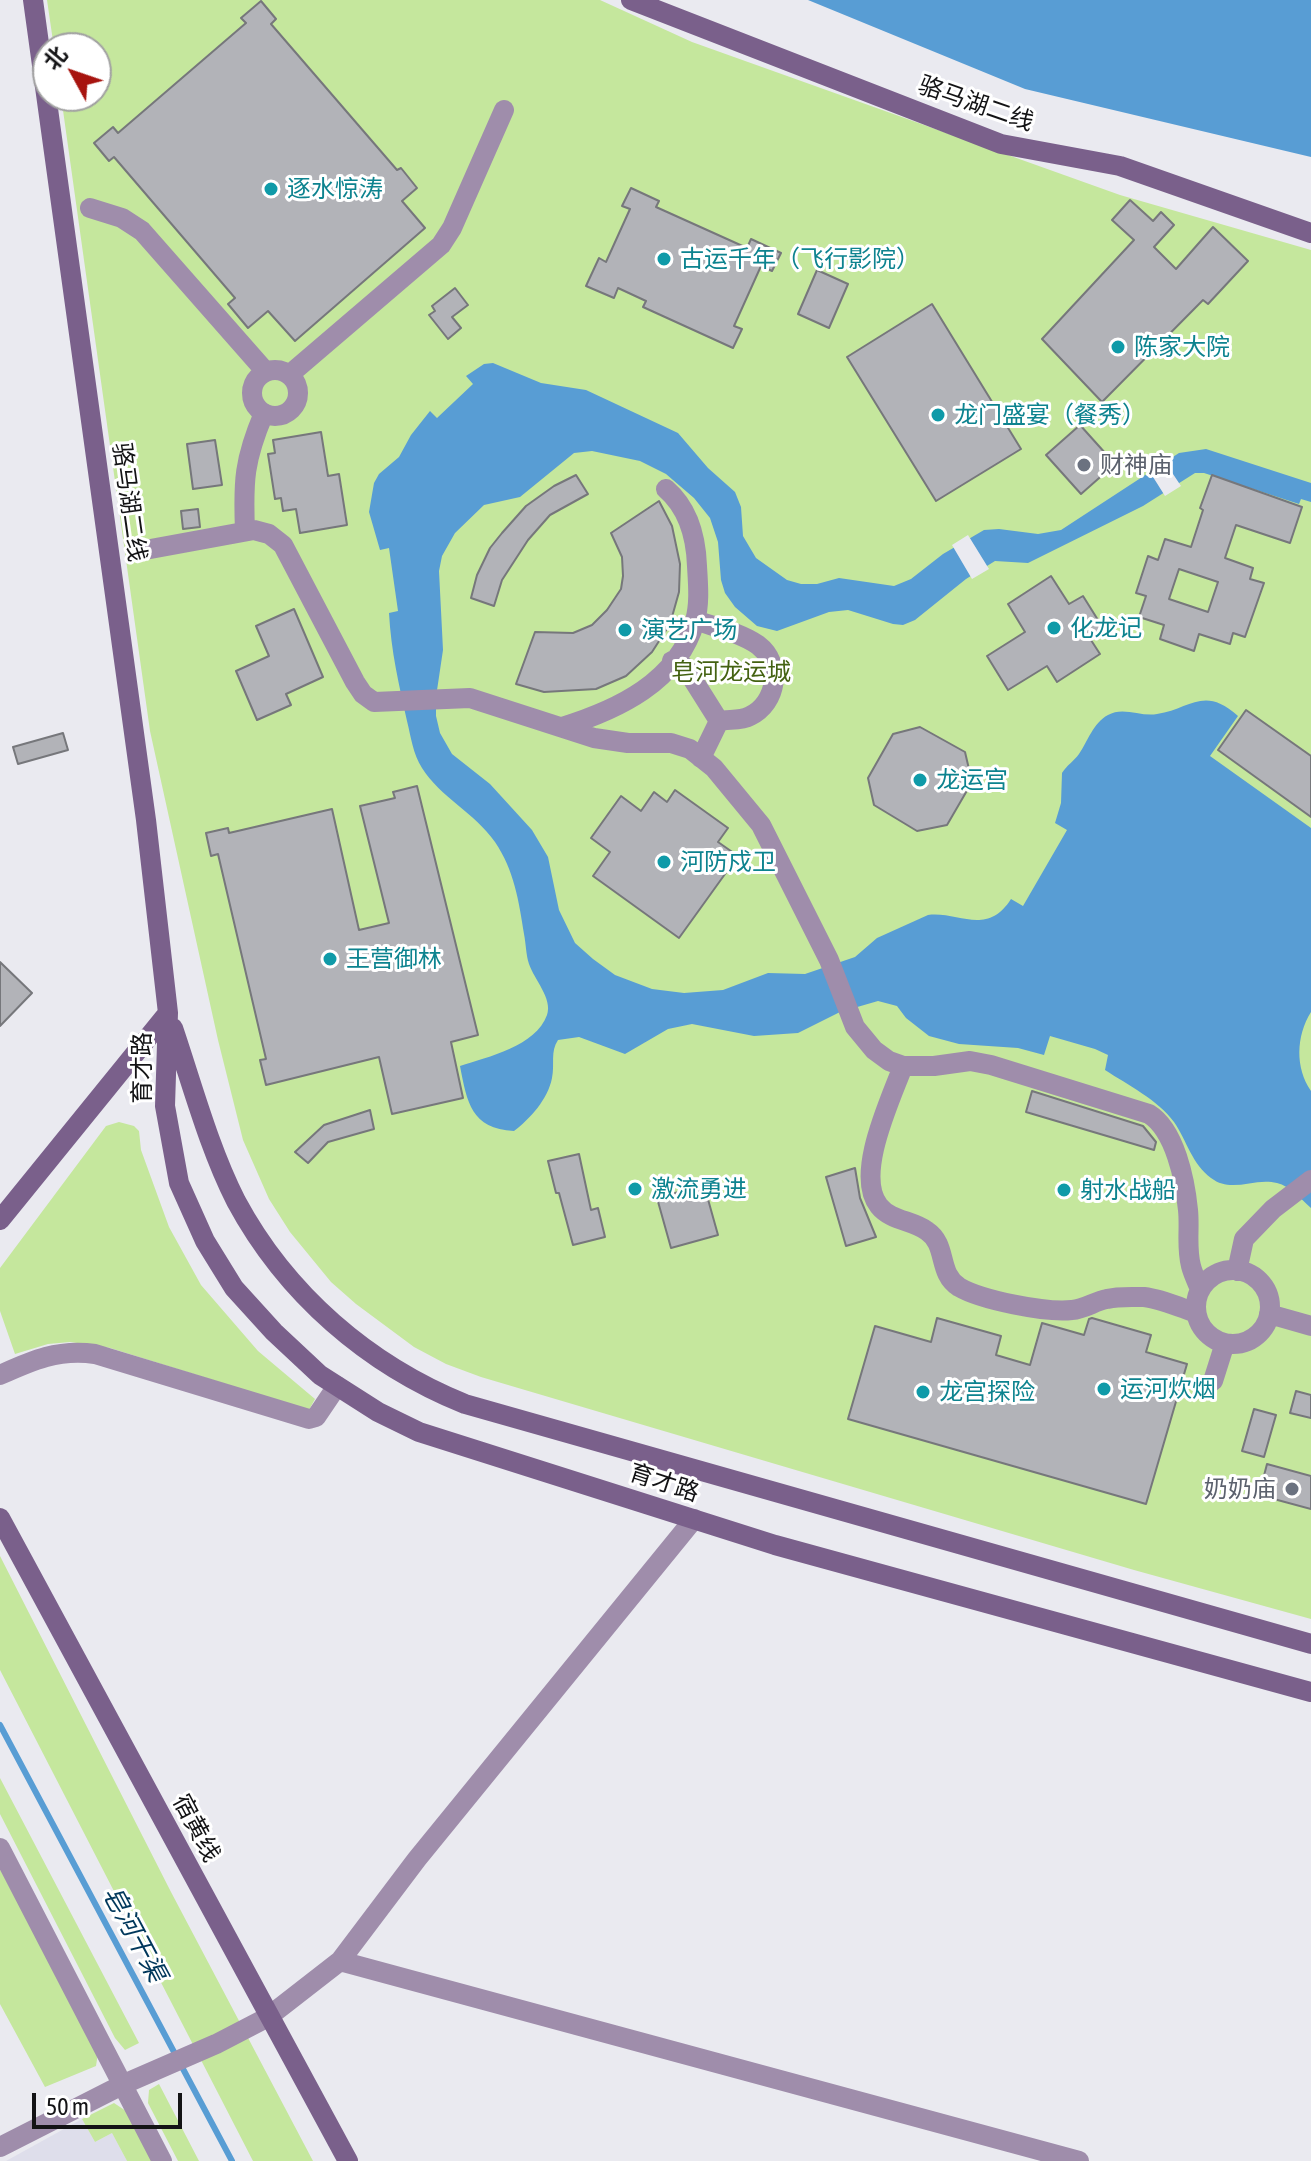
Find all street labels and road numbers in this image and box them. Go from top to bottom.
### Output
street label: 骆马湖二线 [915,71,1037,137]
street label: 骆马湖二线 [106,441,152,563]
street label: 育才路 [128,1032,156,1104]
street label: 育才路 [625,1458,703,1508]
street label: 宿黄线 [166,1789,226,1867]

